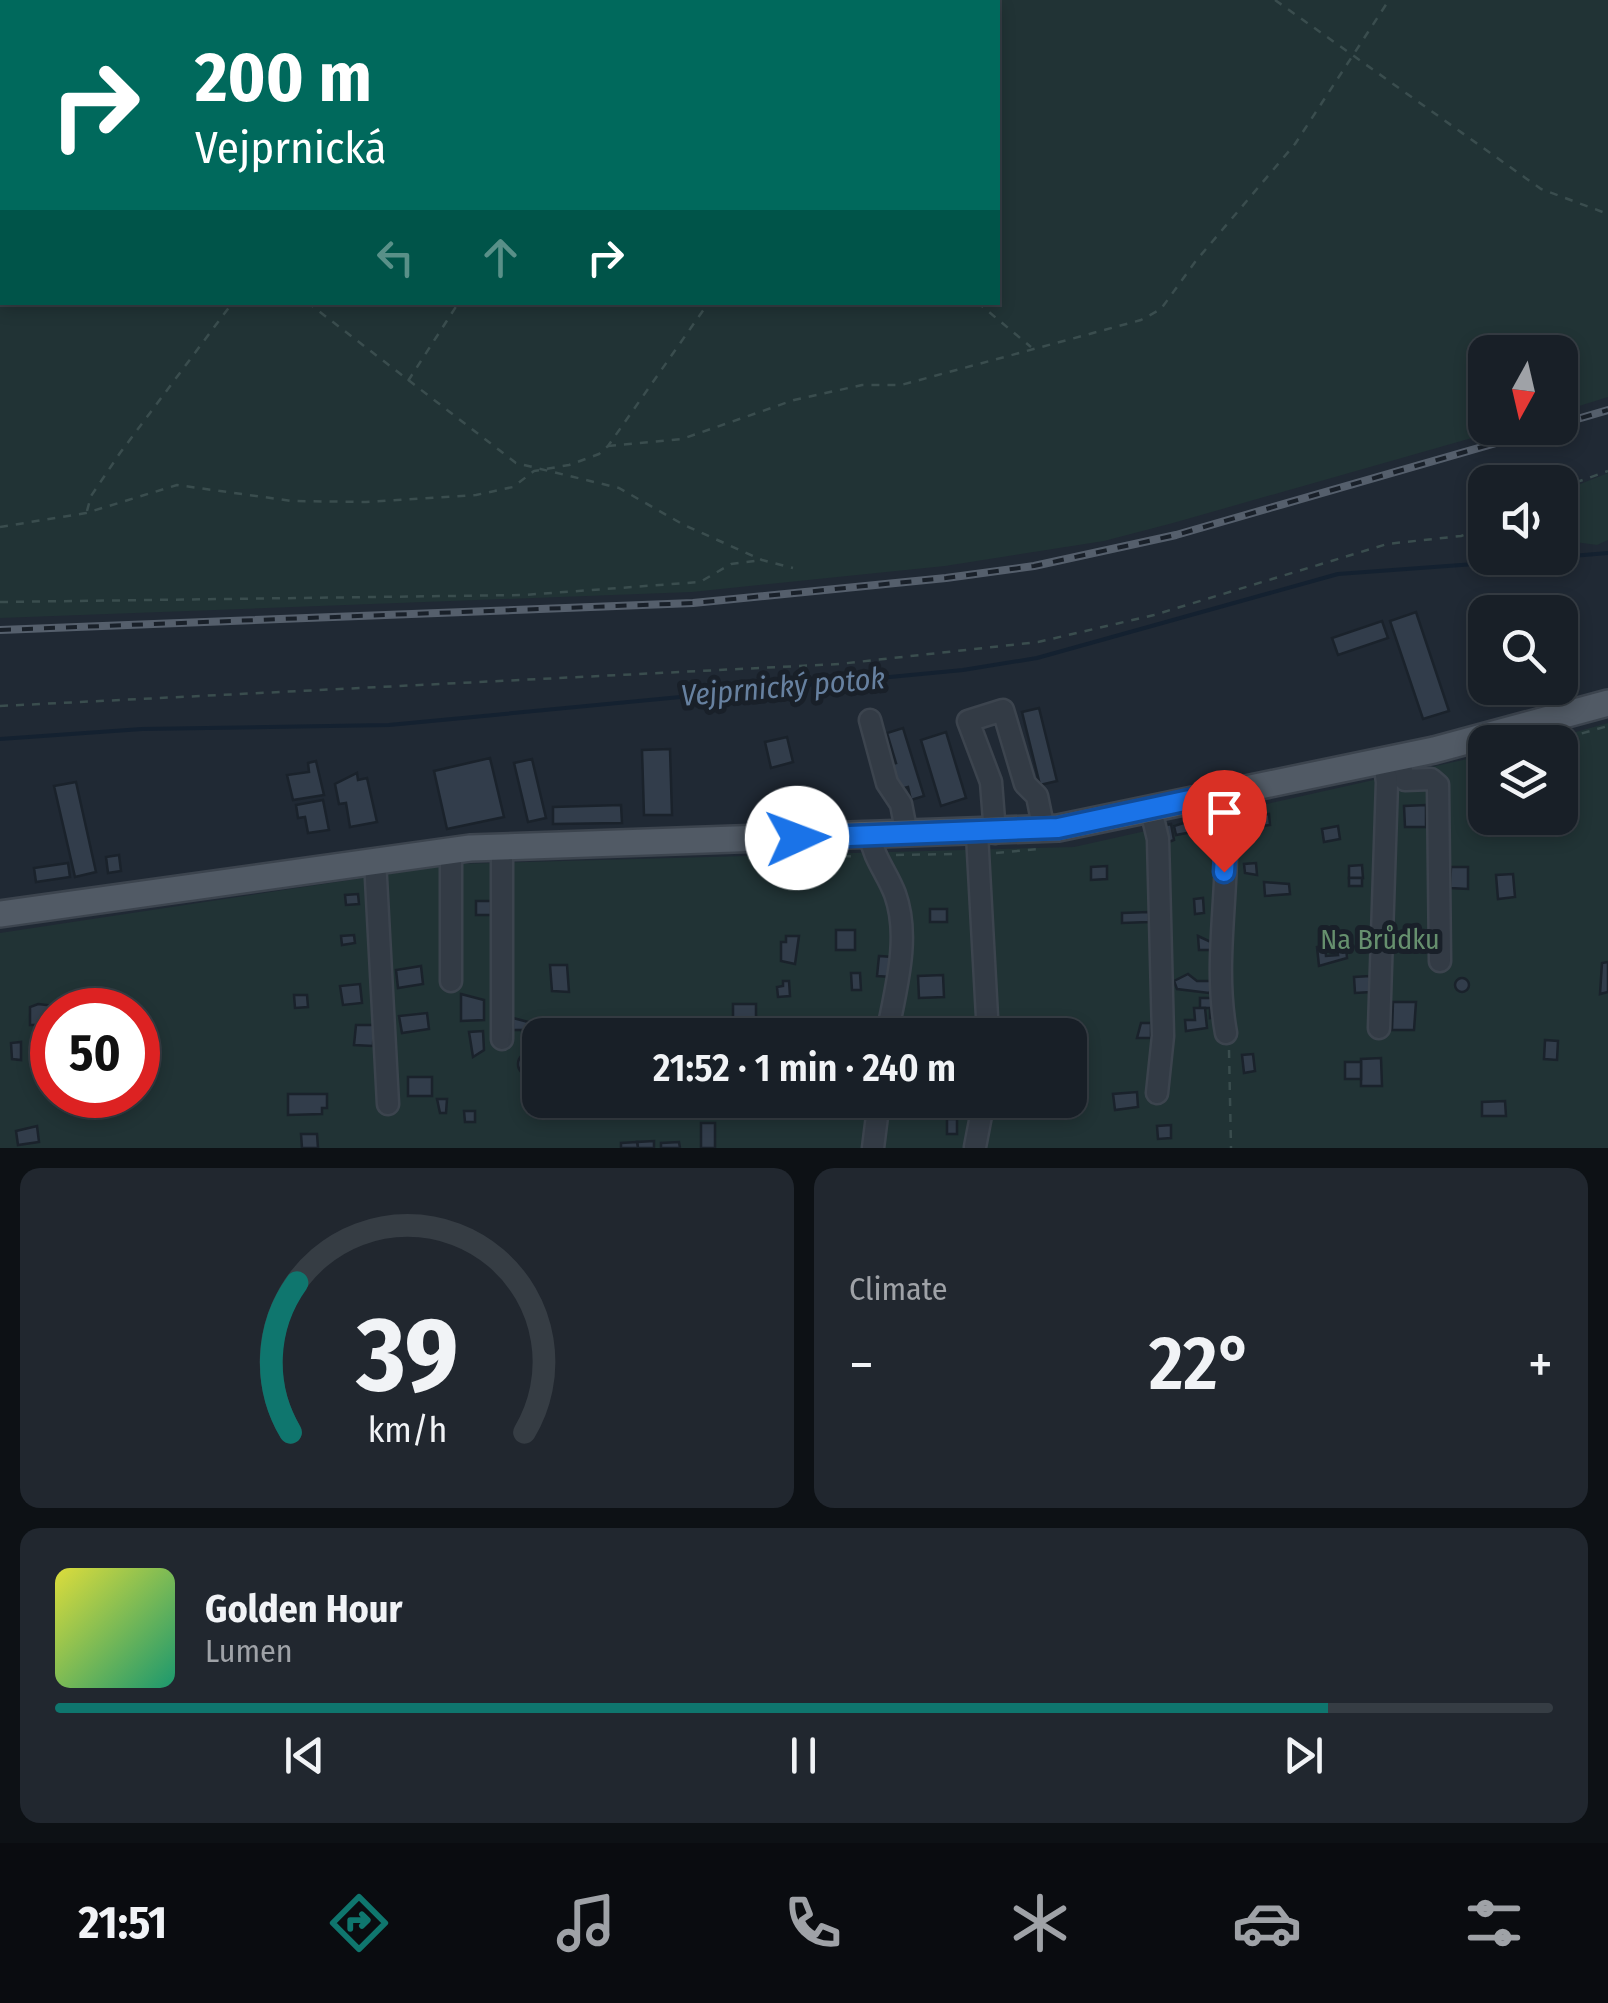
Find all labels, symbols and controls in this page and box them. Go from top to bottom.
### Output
text: 200 m [195,36,372,120]
icon: right [30,40,160,170]
text: Vejprnická [195,121,387,175]
icon: left [368,230,423,285]
icon: ahead [473,230,528,285]
icon: right [578,230,633,285]
north arrow [1468,335,1578,445]
map controls [1468,335,1578,835]
button: sound [1468,465,1578,575]
button: search [1468,595,1578,705]
water label: Vejprnický potok [679,660,887,714]
button: layers [1468,725,1578,835]
pin [1182,770,1267,873]
icon: arrive [1197,785,1252,840]
position arrow [745,786,849,890]
park label: Na Brůdku [1320,923,1440,956]
speed limit sign: 50 [30,988,160,1118]
text: 21:52 · 1 min · 240 m [653,1045,956,1091]
text: Climate [849,1270,948,1308]
text: 39 [355,1293,458,1418]
text: 22° [1149,1319,1253,1409]
text: − [849,1332,874,1398]
text: + [1528,1332,1553,1398]
text: km/h [367,1409,447,1451]
text: Golden Hour [205,1586,403,1632]
text: Lumen [205,1632,293,1670]
icon: previous [277,1728,332,1783]
icon: pause [776,1728,831,1783]
icon: next [1276,1728,1331,1783]
icon: directions [324,1888,394,1958]
icon: music [551,1888,621,1958]
icon: phone [778,1888,848,1958]
icon: climate [1005,1888,1075,1958]
icon: car [1232,1888,1302,1958]
icon: filters [1459,1888,1529,1958]
text: 21:51 [79,1896,167,1950]

